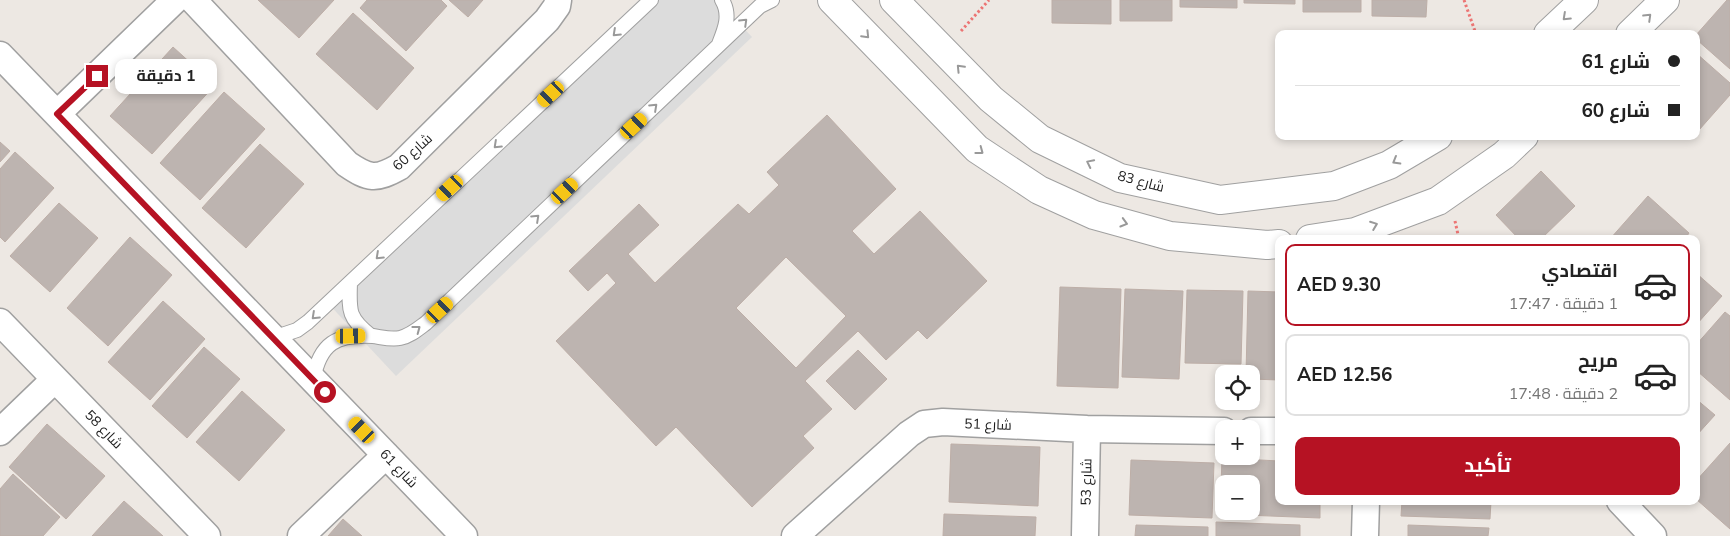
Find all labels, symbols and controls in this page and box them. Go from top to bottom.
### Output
one-way arrow [1562,11,1571,20]
one-way arrow [1642,14,1651,23]
one-way arrow [738,19,747,28]
one-way arrow [612,27,621,36]
one-way arrow [860,29,869,38]
text: شارع 61 [1581,49,1650,75]
callout: 1 دقيقة [114,58,217,94]
one-way arrow [957,64,966,73]
route end [86,65,108,87]
text: 1 دقيقة [136,65,196,87]
car [534,78,567,110]
text: شارع 60 [1581,98,1650,124]
one-way arrow [649,104,658,113]
car [617,110,650,142]
street label: شارع 60 [388,129,436,175]
one-way arrow [494,139,503,148]
one-way arrow [974,145,983,153]
one-way arrow [1393,155,1402,165]
one-way arrow [1086,159,1095,169]
street label: شارع 83 [1115,166,1166,197]
car [433,172,466,204]
car [548,175,581,207]
one-way arrow [531,215,540,224]
one-way arrow [1119,217,1128,228]
one-way arrow [1370,220,1378,230]
one-way arrow [375,250,384,259]
text: اقتصادي [1542,258,1618,284]
icon: car [1633,263,1678,308]
text: AED 9.30 [1297,272,1381,298]
text: 1 دقيقة · 17:47 [1509,293,1618,315]
car [423,294,456,326]
one-way arrow [311,310,320,319]
one-way arrow [411,326,421,335]
car [335,328,366,344]
text: مريح [1578,348,1618,374]
icon: car [1633,353,1678,398]
text: AED 12.56 [1297,362,1392,388]
map controls [1215,365,1260,520]
button: locate [1215,365,1260,410]
route start [314,381,336,403]
text: 2 دقيقة · 17:48 [1509,383,1618,405]
street label: شارع 58 [80,406,127,453]
car [346,414,377,446]
street label: شارع 51 [964,414,1012,435]
button: + [1215,420,1260,465]
button: تأكيد [1295,437,1680,495]
street label: شارع 61 [375,445,422,492]
street label: شارع 53 [1077,458,1096,506]
button: − [1215,475,1260,520]

